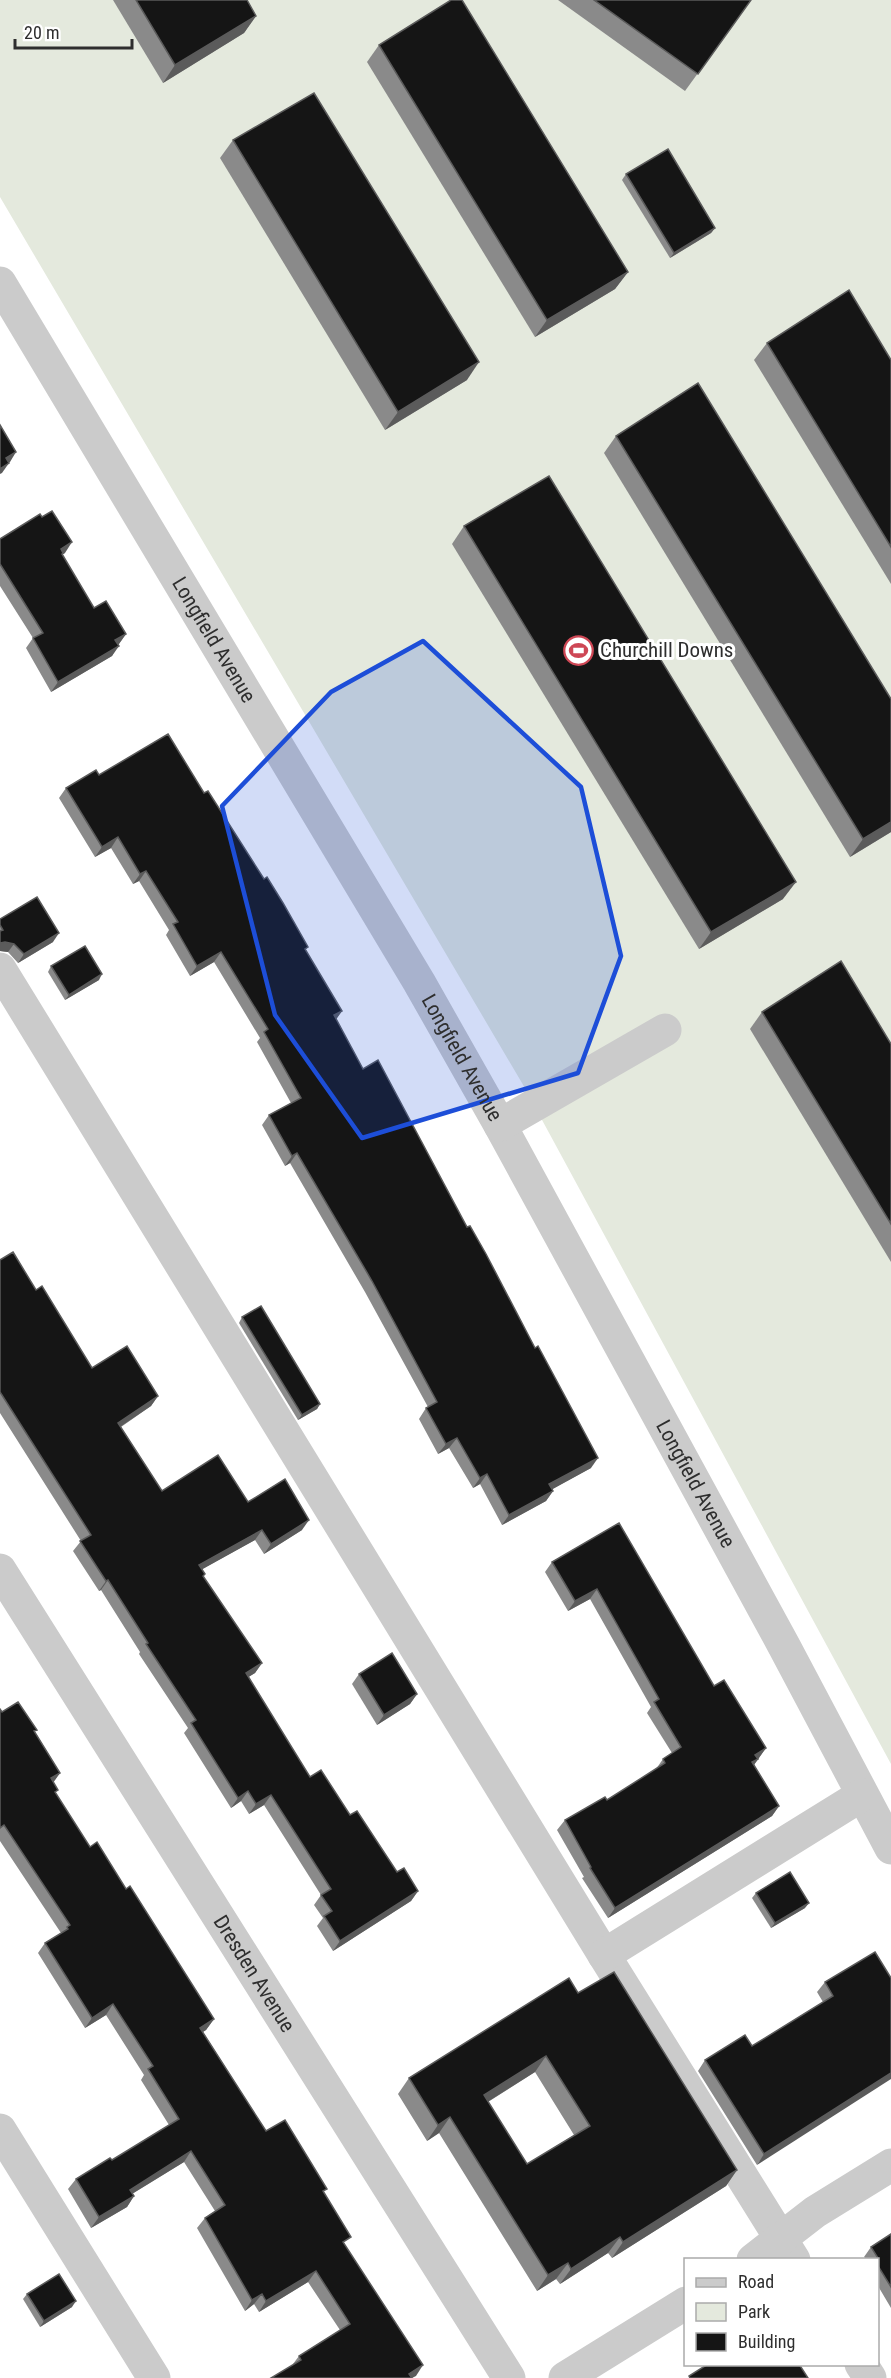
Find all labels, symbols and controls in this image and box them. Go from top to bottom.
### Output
scale bar [15,12,132,50]
text: 20 m [24,22,59,43]
street label: Longfield Avenue [167,573,261,707]
sports icon: Churchill Downs [563,634,595,666]
place label: Churchill Downs [600,638,733,662]
street label: Longfield Avenue [417,990,507,1125]
street label: Longfield Avenue [651,1416,740,1552]
street label: Dresden Avenue [209,1911,300,2037]
legend [684,2258,879,2366]
text: Road [738,2271,774,2292]
text: Park [738,2301,770,2322]
text: Building [738,2331,795,2352]

